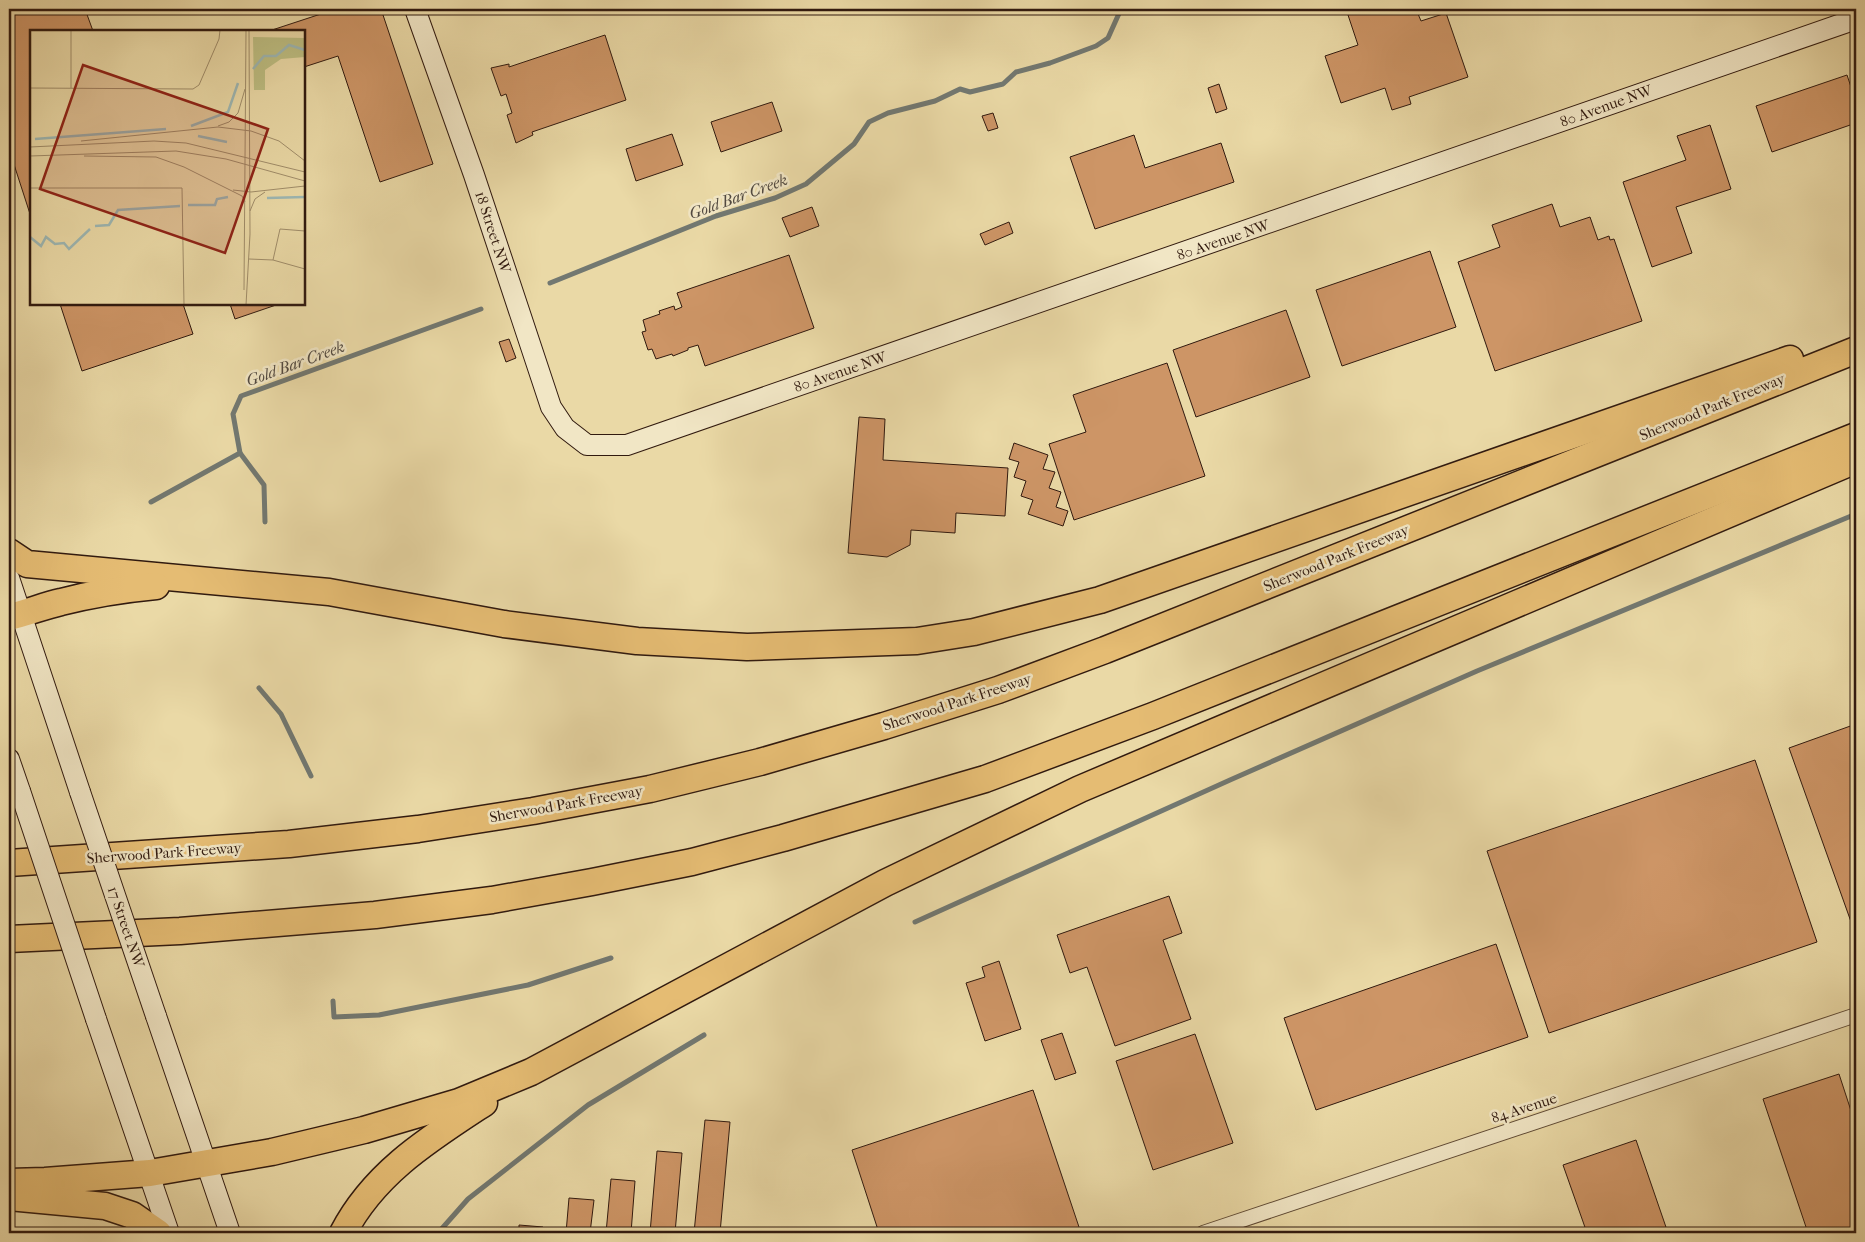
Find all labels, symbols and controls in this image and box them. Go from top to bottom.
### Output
inset map [30,30,305,305]
street label: 80 Avenue NW [1557,81,1656,131]
water label: Gold Bar Creek [686,170,790,223]
street label: 18 Street NW [471,189,515,276]
street label: 80 Avenue NW [1174,215,1273,264]
water label: Gold Bar Creek [243,337,347,390]
street label: 80 Avenue NW [791,347,890,396]
street label: Sherwood Park Freeway [1637,369,1788,444]
street label: Sherwood Park Freeway [1261,520,1412,595]
street label: Sherwood Park Freeway [880,669,1035,735]
street label: Sherwood Park Freeway [488,781,645,826]
street label: Sherwood Park Freeway [86,839,243,867]
street label: 17 Street NW [104,884,149,971]
street label: 84 Avenue [1489,1089,1560,1127]

